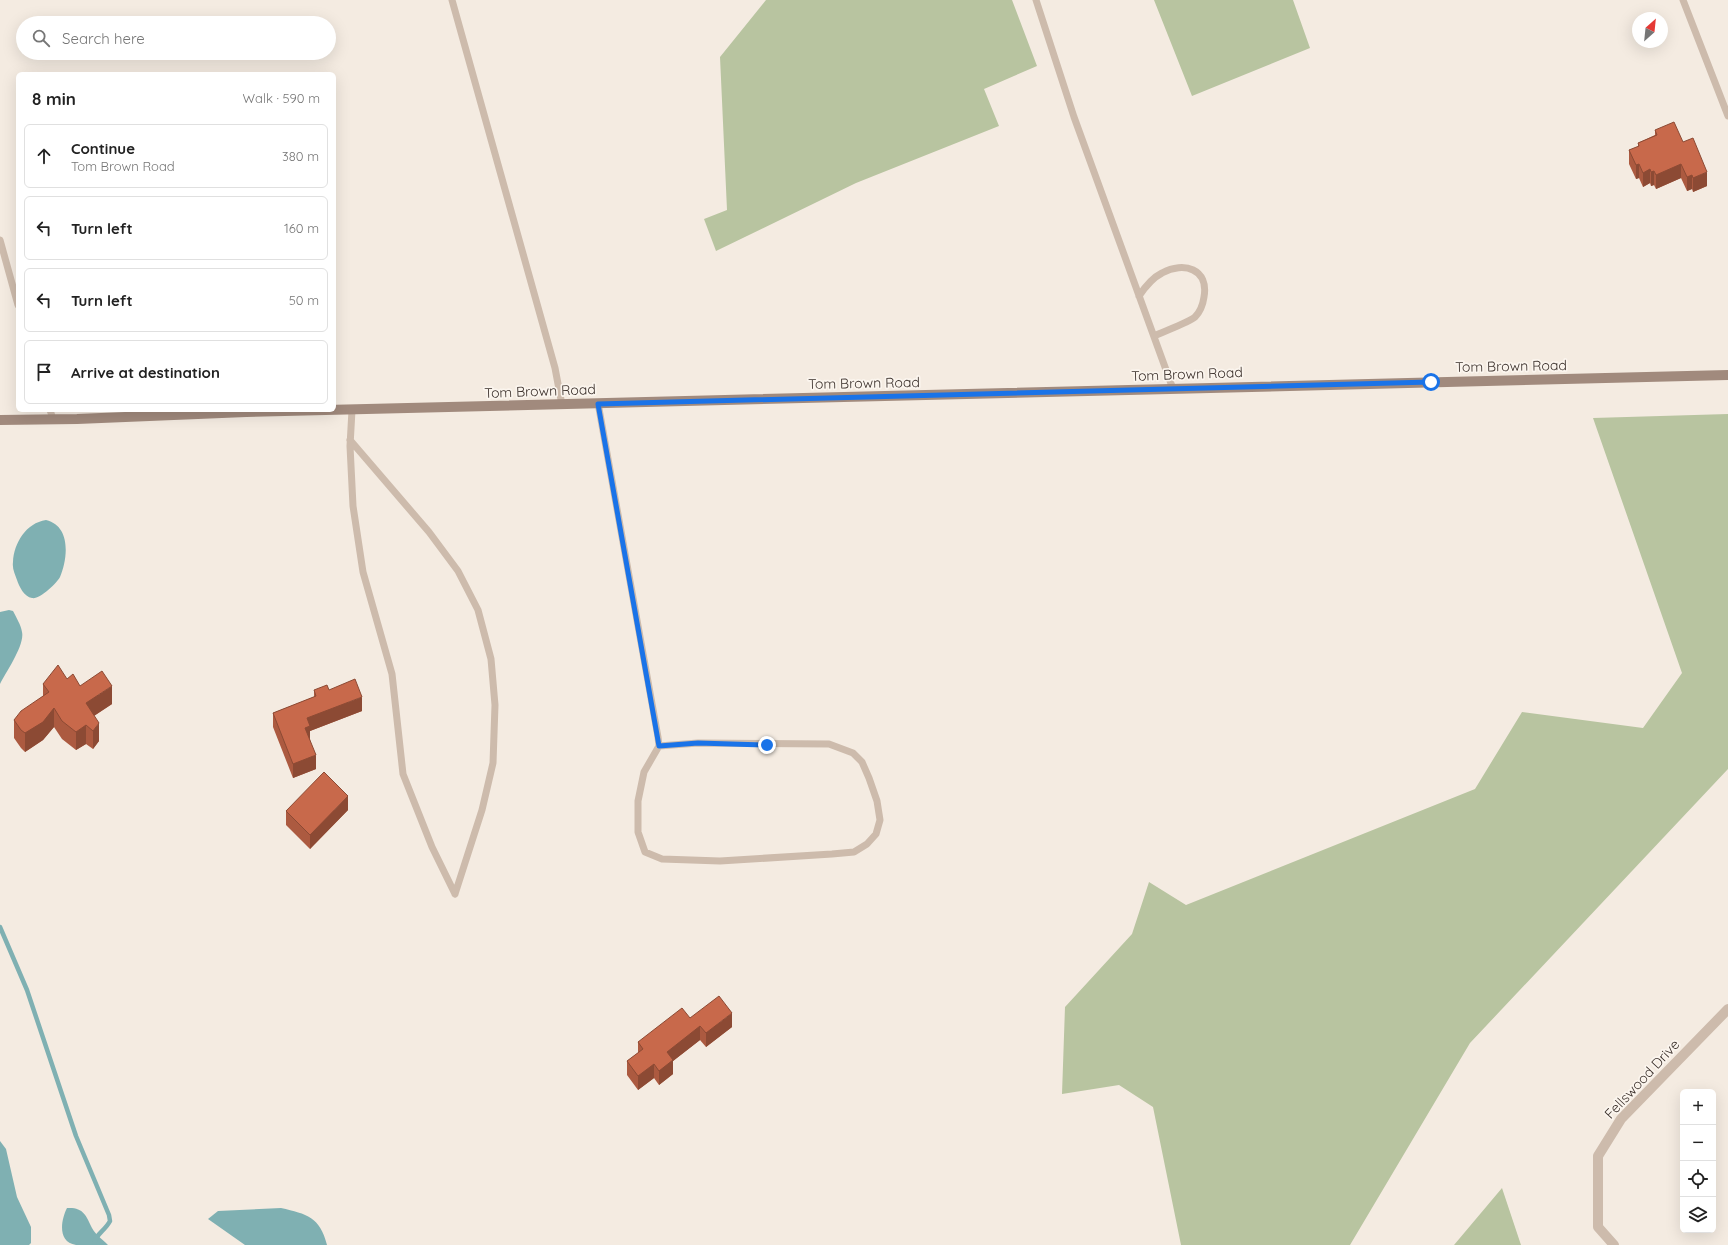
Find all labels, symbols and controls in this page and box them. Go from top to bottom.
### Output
north arrow [1632,12,1668,48]
search box [16,16,336,60]
icon: search [30,27,52,49]
text: Search here [62,29,145,48]
text: 8 min [32,88,76,109]
text: Walk · 590 m [243,90,320,106]
text: Continue [71,139,135,158]
icon: ahead [33,145,55,167]
text: 380 m [282,148,319,164]
text: Tom Brown Road [71,158,175,174]
icon: left [33,217,55,239]
text: Turn left [71,219,133,238]
text: 160 m [284,220,319,236]
icon: left [33,289,55,311]
text: Turn left [71,291,133,310]
text: 50 m [289,292,319,308]
street label: Tom Brown Road [1455,356,1567,376]
icon: arrive [33,361,55,383]
text: Arrive at destination [71,363,220,382]
street label: Tom Brown Road [1131,363,1243,385]
street label: Tom Brown Road [808,373,920,393]
route start [1422,373,1440,391]
street label: Tom Brown Road [484,380,596,402]
route end [758,736,776,754]
street label: Fellswood Drive [1601,1035,1683,1122]
map controls [1680,1089,1716,1233]
button: + [1680,1089,1716,1125]
button: − [1680,1125,1716,1161]
button: locate [1680,1161,1716,1197]
button: layers [1680,1197,1716,1233]

